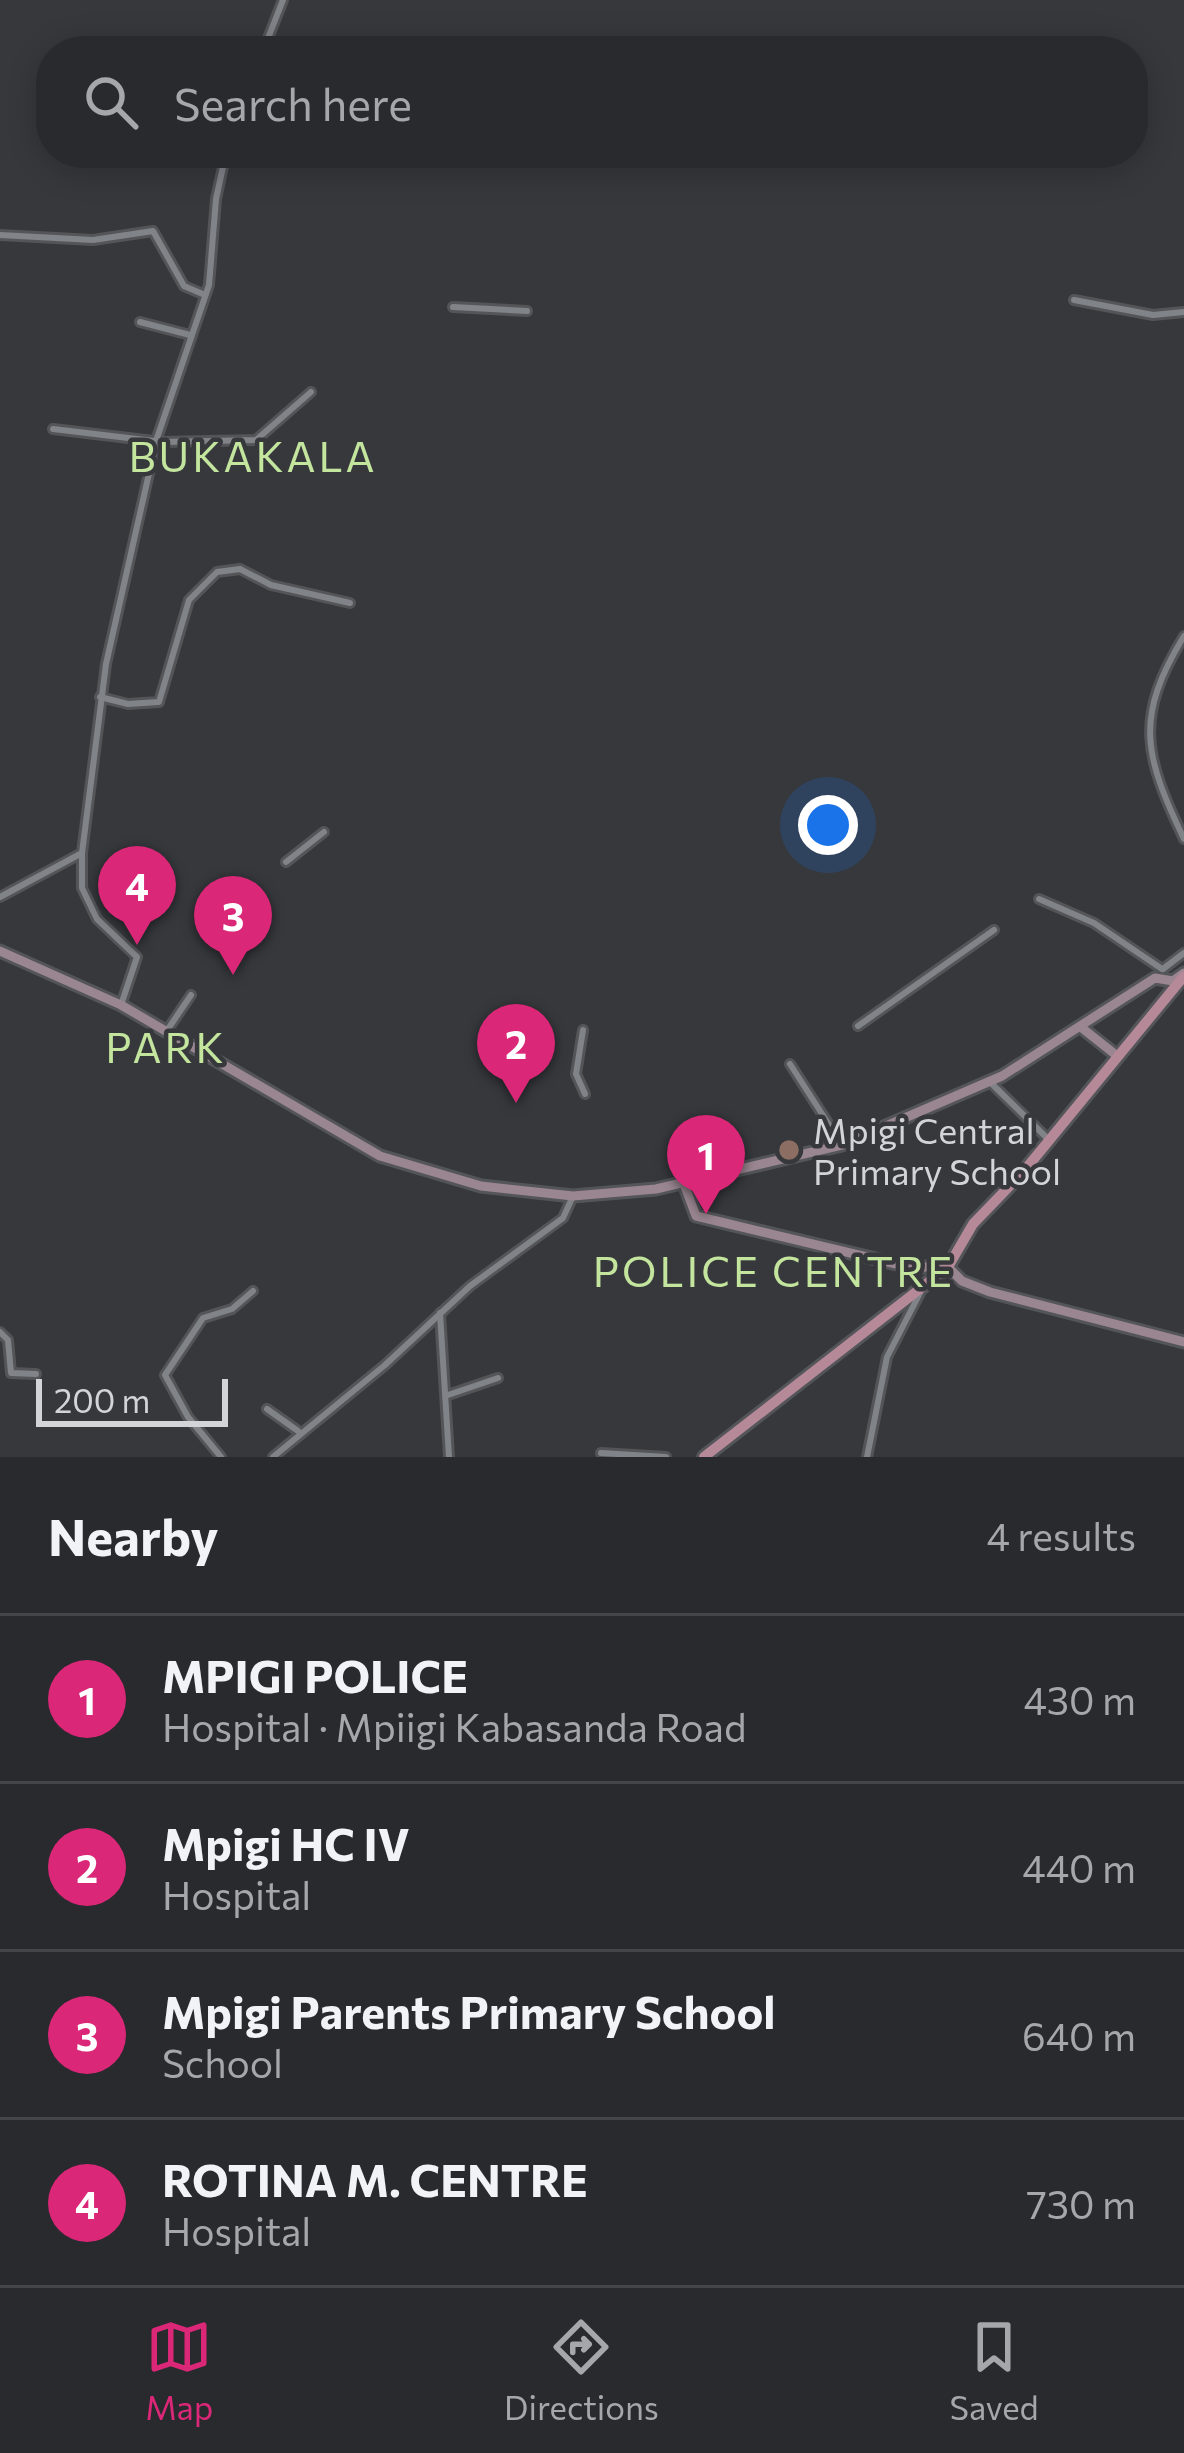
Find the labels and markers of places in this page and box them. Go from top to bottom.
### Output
pin: 4 [98,846,176,945]
pin: 3 [194,876,272,975]
pin: 2 [477,1004,555,1103]
place label: Mpigi Central Primary School [813,1107,1061,1192]
pin: 1 [667,1115,745,1214]
marker: Mpigi Central Primary School [776,1137,802,1163]

